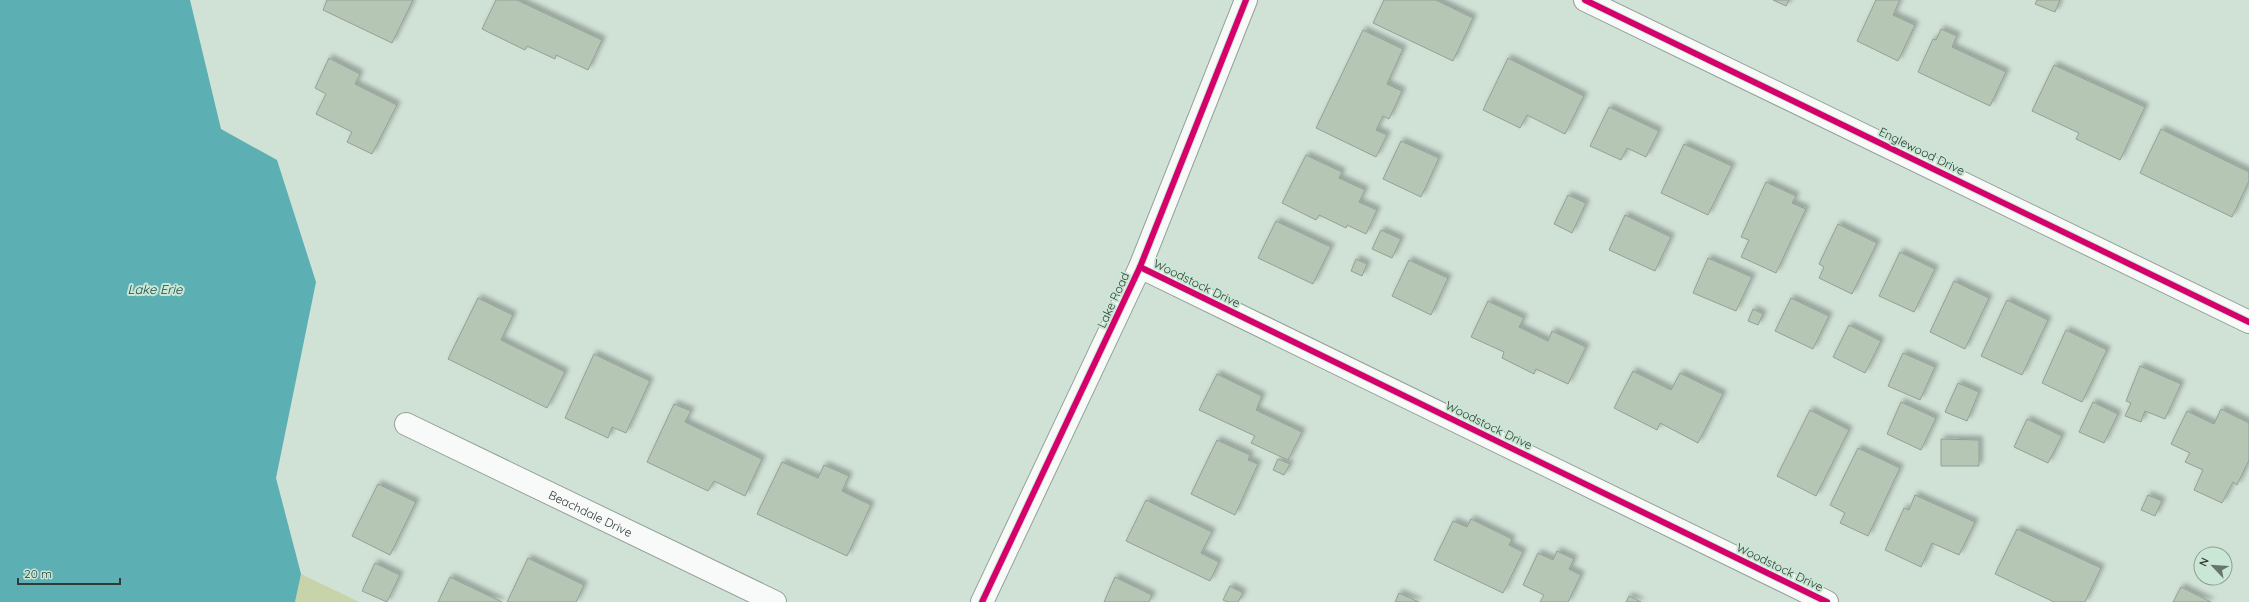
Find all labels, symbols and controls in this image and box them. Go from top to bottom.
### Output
street label: Englewood Drive [1877,124,1968,178]
street label: Woodstock Drive [1151,255,1243,311]
street label: Lake Road [1094,270,1132,330]
water label: Lake Erie [128,281,183,297]
street label: Woodstock Drive [1443,397,1535,453]
street label: Beachdale Drive [546,487,635,540]
street label: Woodstock Drive [1734,539,1826,595]
north arrow [2193,546,2233,586]
text: N [2196,555,2212,568]
scale bar [18,560,120,586]
text: 20 m [24,566,52,581]

